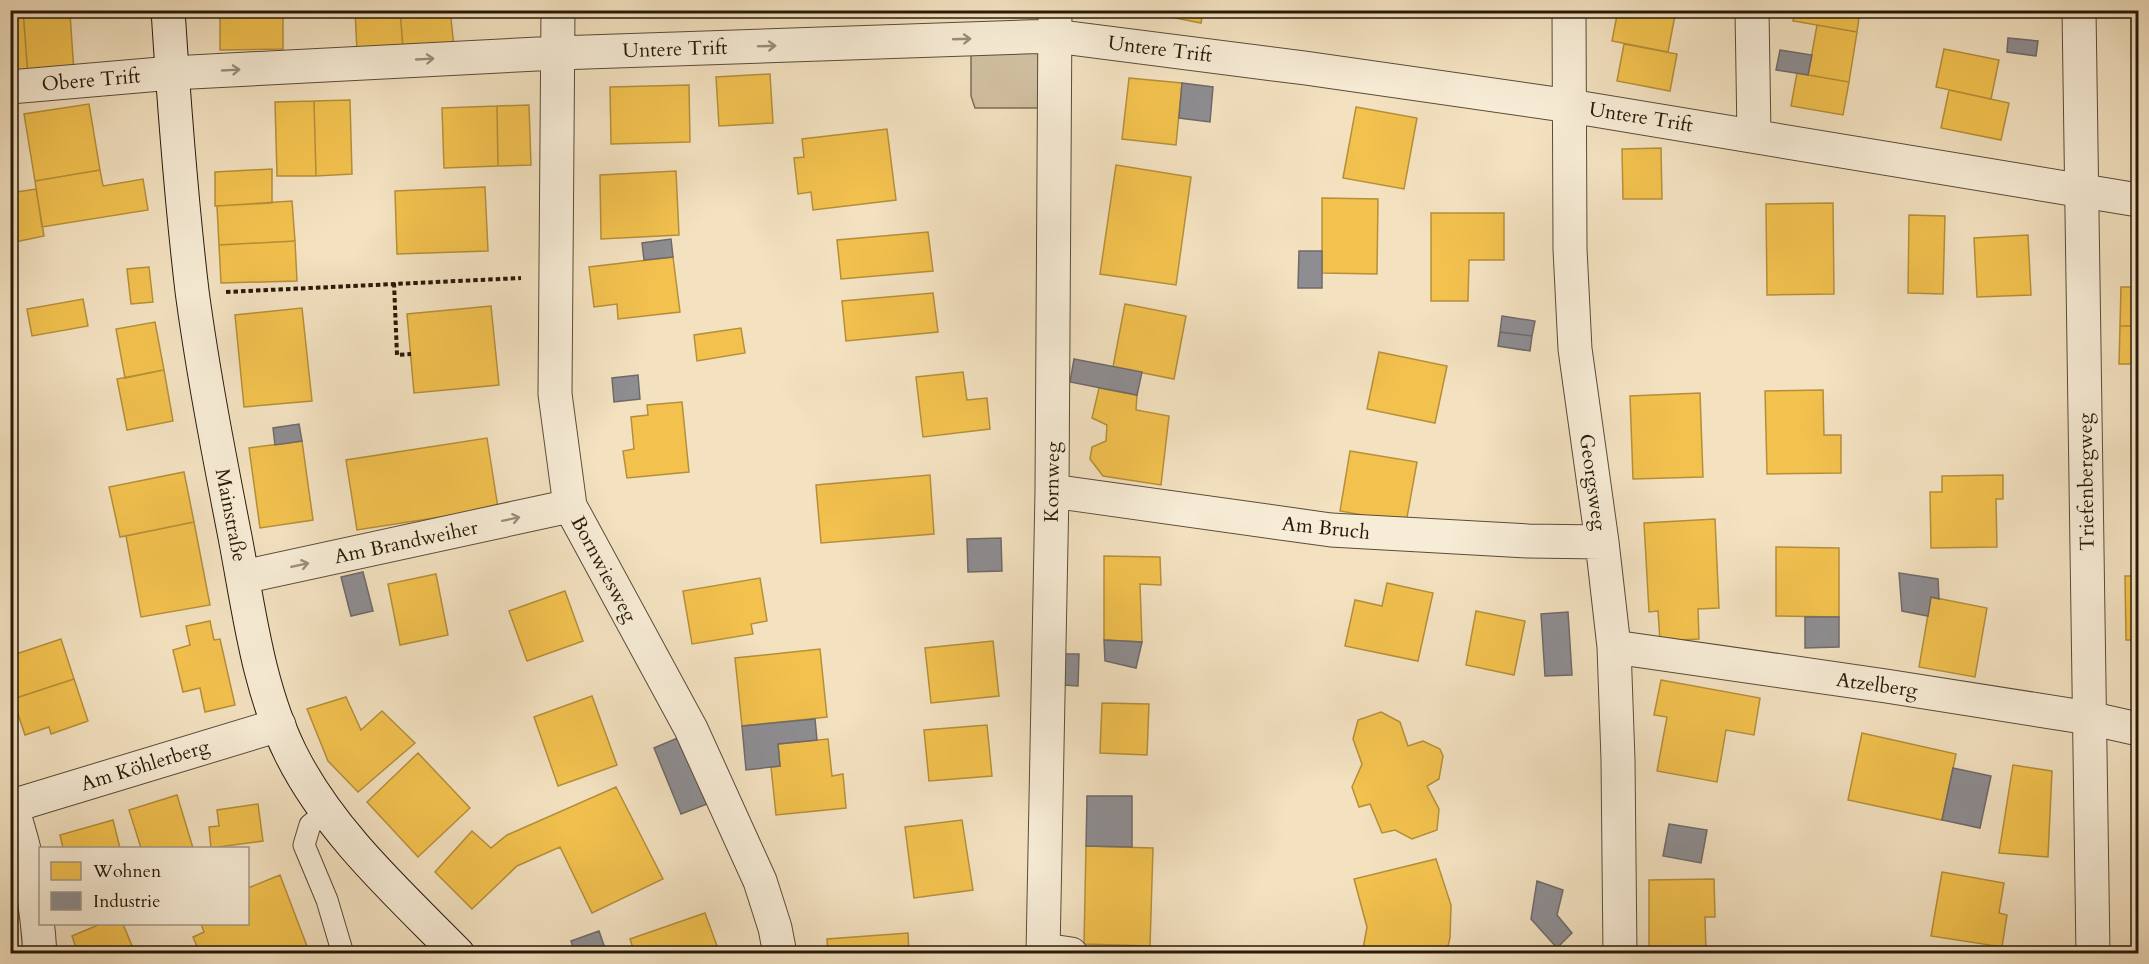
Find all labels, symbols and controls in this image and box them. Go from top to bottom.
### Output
street label: Untere Trift [1106,29,1214,69]
one-way arrow [951,33,971,44]
street label: Untere Trift [622,34,729,64]
one-way arrow [756,40,776,51]
one-way arrow [415,54,435,65]
street label: Obere Trift [41,62,142,98]
one-way arrow [220,64,240,75]
street label: Untere Trift [1587,95,1696,139]
street label: Triefenbergweg [2071,412,2101,551]
street label: Georgsweg [1573,432,1613,533]
street label: Kornweg [1038,441,1066,523]
street label: Mainstraße [209,466,253,564]
street label: Am Bruch [1281,510,1371,546]
street label: Bornwiesweg [565,511,644,628]
one-way arrow [501,512,520,524]
street label: Am Brandweiher [332,513,481,570]
one-way arrow [290,559,309,570]
street label: Atzelberg [1835,666,1920,704]
street label: Am Köhlerberg [77,732,213,797]
legend [39,847,249,925]
text: Wohnen [92,859,162,884]
text: Industrie [93,889,160,914]

